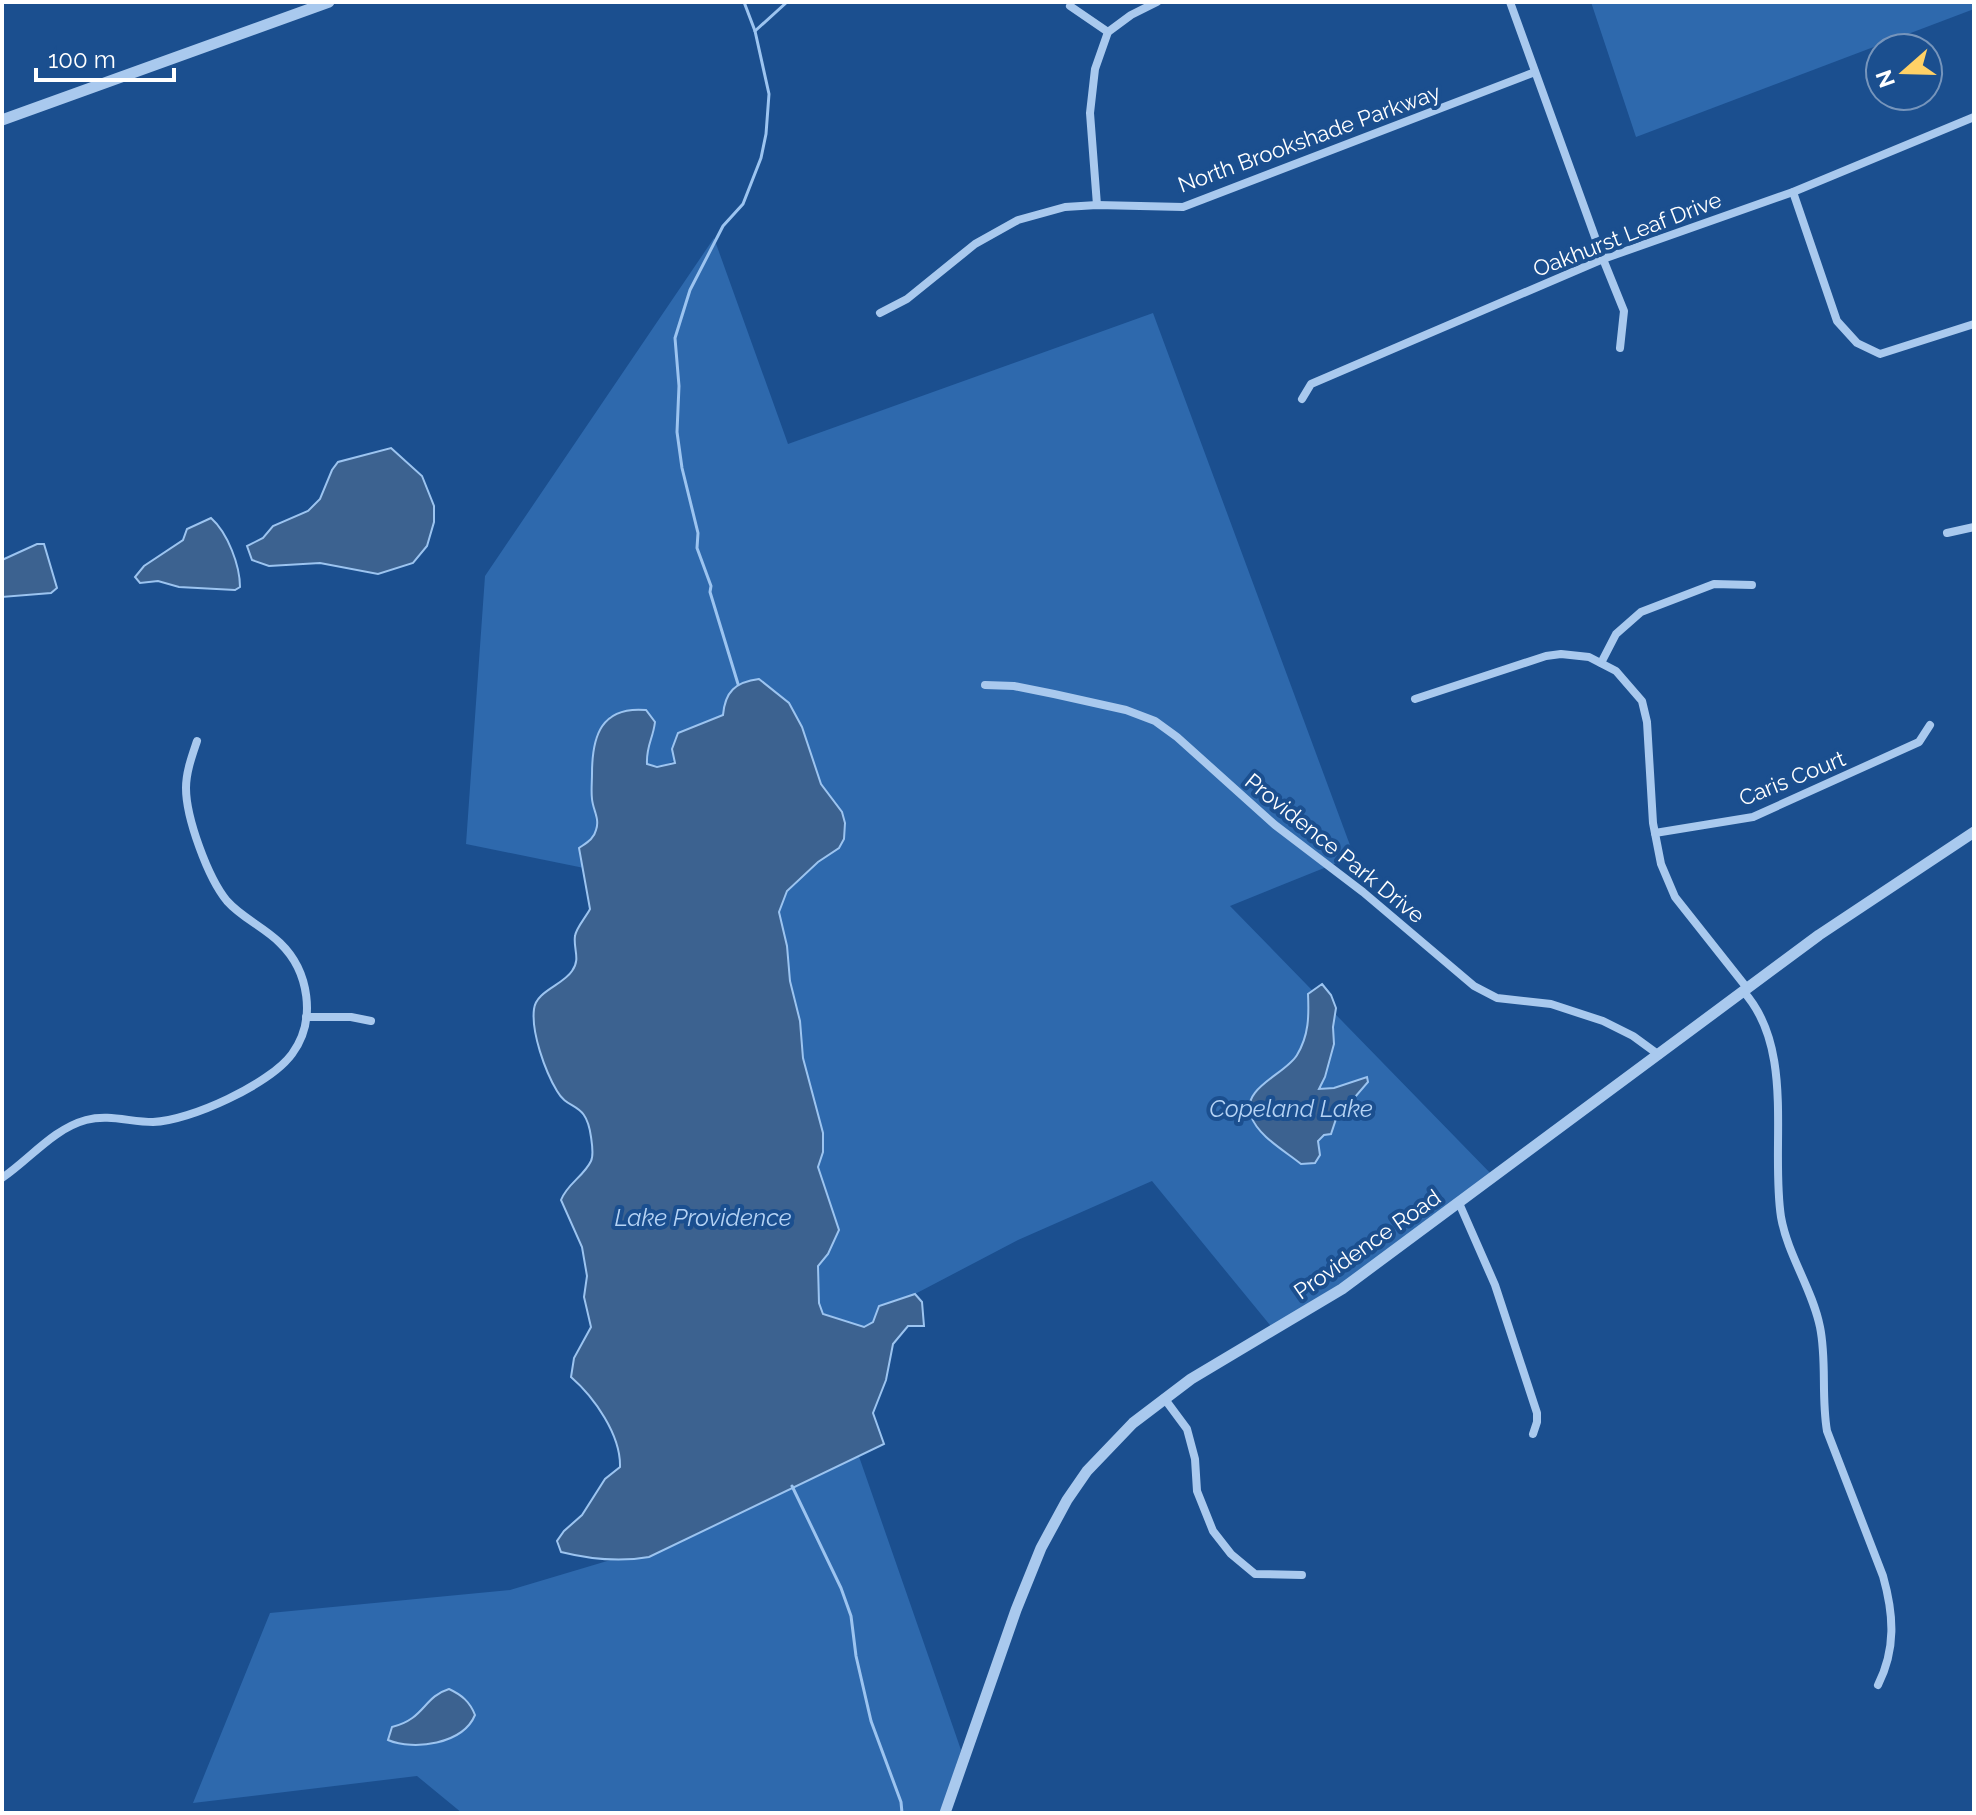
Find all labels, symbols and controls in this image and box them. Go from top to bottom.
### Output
scale bar [36,32,174,82]
north arrow [1864,32,1944,112]
text: 100 m [48,45,116,74]
text: N [1870,67,1900,91]
street label: North Brookshade Parkway [1174,78,1444,198]
street label: Oakhurst Leaf Drive [1529,186,1725,282]
street label: Caris Court [1735,745,1849,811]
street label: Providence Park Drive [1240,768,1430,928]
water label: Copeland Lake [1209,1094,1373,1123]
street label: Providence Road [1289,1184,1445,1304]
water label: Lake Providence [614,1203,792,1232]

